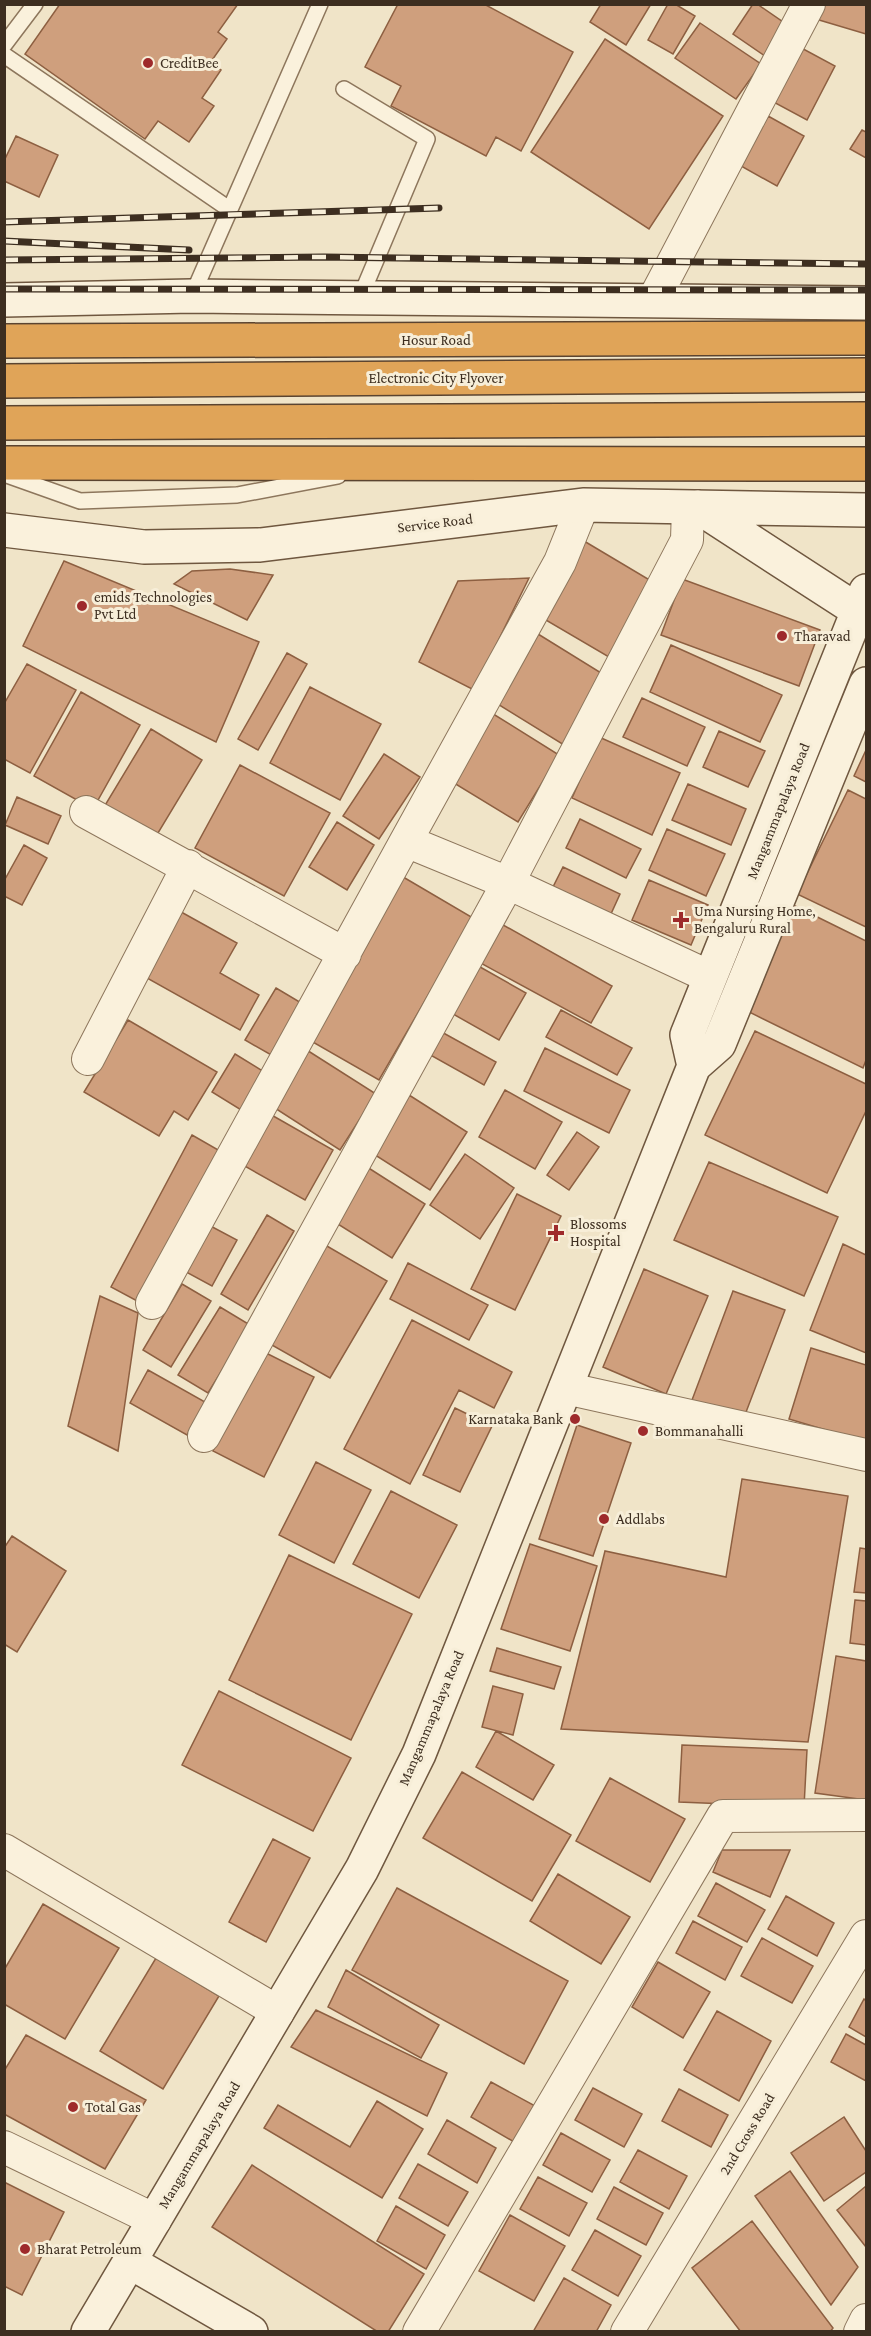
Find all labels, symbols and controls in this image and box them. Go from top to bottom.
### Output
place label: CreditBee [160,55,219,71]
marker: CreditBee [141,56,155,70]
street label: Hosur Road [401,332,471,348]
street label: Electronic City Flyover [369,370,504,387]
street label: Service Road [396,510,474,536]
place label: emids Technologies Pvt Ltd [94,589,212,622]
marker: emids Technologies Pvt Ltd [75,599,89,613]
place label: Tharavad [794,628,851,644]
marker: Tharavad [775,629,789,643]
street label: Mangammapalaya Road [743,741,814,882]
place label: Uma Nursing Home, Bengaluru Rural [694,903,816,937]
marker: Uma Nursing Home, Bengaluru Rural [672,911,690,929]
place label: Blossoms Hospital [570,1216,627,1250]
marker: Blossoms Hospital [547,1224,565,1242]
place label: Karnataka Bank [468,1411,564,1427]
marker: Karnataka Bank [568,1412,582,1426]
place label: Bommanahalli [655,1423,744,1439]
marker: Bommanahalli [636,1424,650,1438]
place label: Addlabs [616,1511,665,1527]
marker: Addlabs [597,1512,611,1526]
street label: Mangammapalaya Road [395,1648,468,1788]
street label: Mangammapalaya Road [155,2079,244,2212]
street label: 2nd Cross Road [716,2090,778,2178]
place label: Total Gas [85,2099,141,2115]
marker: Total Gas [66,2100,80,2114]
place label: Bharat Petroleum [37,2241,142,2257]
marker: Bharat Petroleum [18,2242,32,2256]

